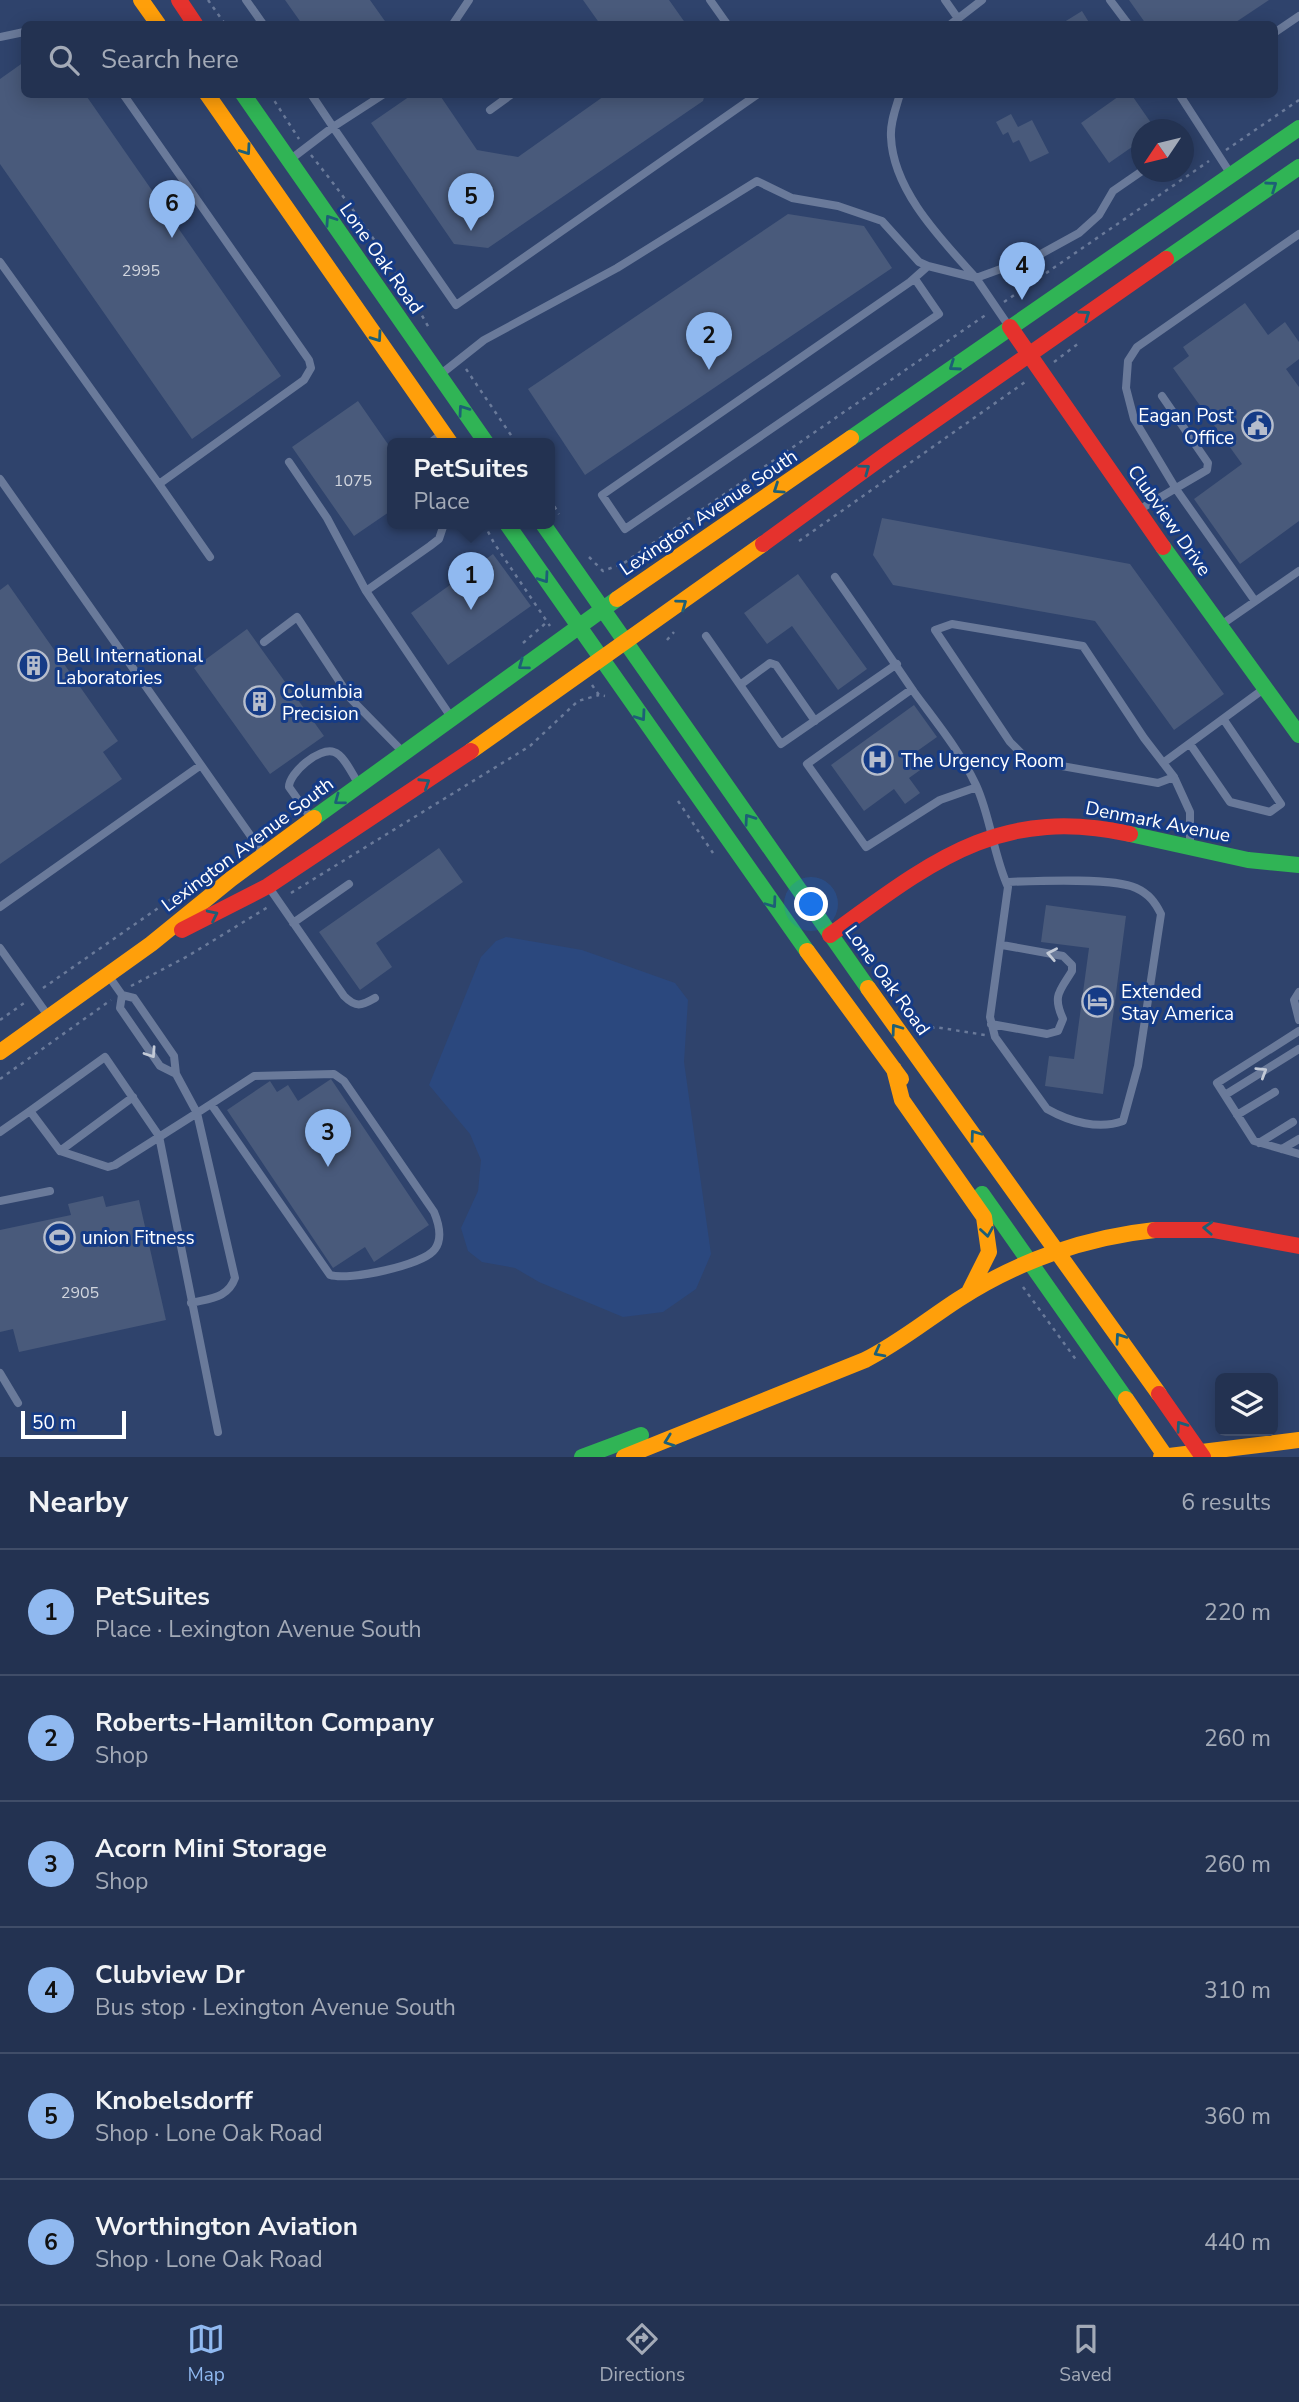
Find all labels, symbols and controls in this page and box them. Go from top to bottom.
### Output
search box [21,21,1278,98]
icon: search [45,41,83,79]
text: Search here [101,42,239,77]
north arrow [1131,119,1194,182]
one-way arrow [238,142,251,155]
pin: 5 [448,173,494,231]
pin: 6 [149,180,195,238]
one-way arrow [1265,181,1278,194]
street label: Lone Oak Road [333,198,429,319]
one-way arrow [326,215,338,228]
pin: 4 [999,242,1045,300]
house number: 2995 [122,260,160,282]
one-way arrow [1077,311,1090,323]
pin: 2 [686,312,732,370]
one-way arrow [369,329,381,342]
one-way arrow [949,358,962,370]
place label: Eagan Post Office [1138,403,1234,451]
one-way arrow [459,405,471,418]
public building icon: Eagan Post Office [1240,409,1274,443]
popup [387,438,555,529]
street label: Lexington Avenue South [615,444,803,582]
text: PetSuites [413,451,529,486]
street label: Clubview Drive [1121,460,1217,581]
one-way arrow [857,465,870,478]
house number: 1075 [334,470,372,492]
one-way arrow [773,481,786,493]
text: Place [413,486,470,517]
pin: 1 [448,552,494,610]
one-way arrow [536,570,548,583]
one-way arrow [674,600,687,612]
place label: Bell International Laboratories [56,643,204,691]
building icon: Bell International Laboratories [16,649,50,683]
one-way arrow [518,657,531,670]
place label: Columbia Precision [282,679,363,727]
building icon: Columbia Precision [242,685,276,719]
one-way arrow [633,708,645,721]
hospital icon: The Urgency Room [861,743,895,777]
place label: The Urgency Room [901,748,1064,774]
street label: Lexington Avenue South [156,771,339,918]
one-way arrow [417,778,430,791]
one-way arrow [335,792,347,805]
street label: Denmark Avenue [1083,795,1233,849]
one-way arrow [745,814,757,827]
your location [794,887,828,921]
one-way arrow [763,895,776,908]
one-way arrow [206,909,218,923]
street label: Lone Oak Road [839,920,936,1041]
one-way arrow [1046,947,1058,962]
place label: Extended Stay America [1121,979,1234,1027]
hotel icon: Extended Stay America [1081,985,1115,1019]
one-way arrow [892,1024,905,1037]
one-way arrow [143,1045,155,1058]
one-way arrow [1254,1068,1267,1081]
pin: 3 [305,1109,351,1167]
one-way arrow [970,1130,983,1143]
sports icon: union Fitness [42,1220,76,1254]
one-way arrow [1202,1221,1213,1236]
place label: union Fitness [82,1225,195,1251]
one-way arrow [979,1226,994,1238]
house number: 2905 [61,1282,99,1304]
one-way arrow [1116,1333,1128,1346]
one-way arrow [874,1344,886,1358]
map controls [1215,1373,1278,1436]
button: layers [1215,1373,1278,1436]
scale bar [21,1408,126,1440]
text: 50 m [32,1410,76,1436]
one-way arrow [1177,1421,1189,1434]
one-way arrow [664,1433,676,1447]
text: Nearby [28,1482,128,1523]
text: 6 results [1181,1487,1271,1518]
text: PetSuites [95,1579,210,1614]
text: 1 [44,1597,58,1628]
text: 220 m [1204,1597,1271,1628]
text: Place · Lexington Avenue South [95,1614,422,1645]
text: Roberts-Hamilton Company [95,1705,434,1740]
text: 2 [44,1723,58,1754]
text: 260 m [1204,1723,1271,1754]
text: Shop [95,1740,148,1771]
text: Acorn Mini Storage [95,1831,327,1866]
text: 3 [44,1849,58,1880]
text: 260 m [1204,1849,1271,1880]
text: Shop [95,1866,148,1897]
text: Clubview Dr [95,1957,245,1992]
text: 4 [44,1975,58,2006]
text: 310 m [1204,1975,1271,2006]
text: Bus stop · Lexington Avenue South [95,1992,456,2023]
text: Knobelsdorff [95,2083,253,2118]
text: 5 [44,2101,58,2132]
text: 360 m [1204,2101,1271,2132]
text: Shop · Lone Oak Road [95,2118,323,2149]
text: Worthington Aviation [95,2209,358,2244]
text: 6 [44,2227,58,2258]
text: 440 m [1204,2227,1271,2258]
text: Shop · Lone Oak Road [95,2244,323,2275]
tab: Map [187,2320,225,2388]
tab: Directions [599,2320,685,2388]
tab: Saved [1059,2320,1112,2388]

